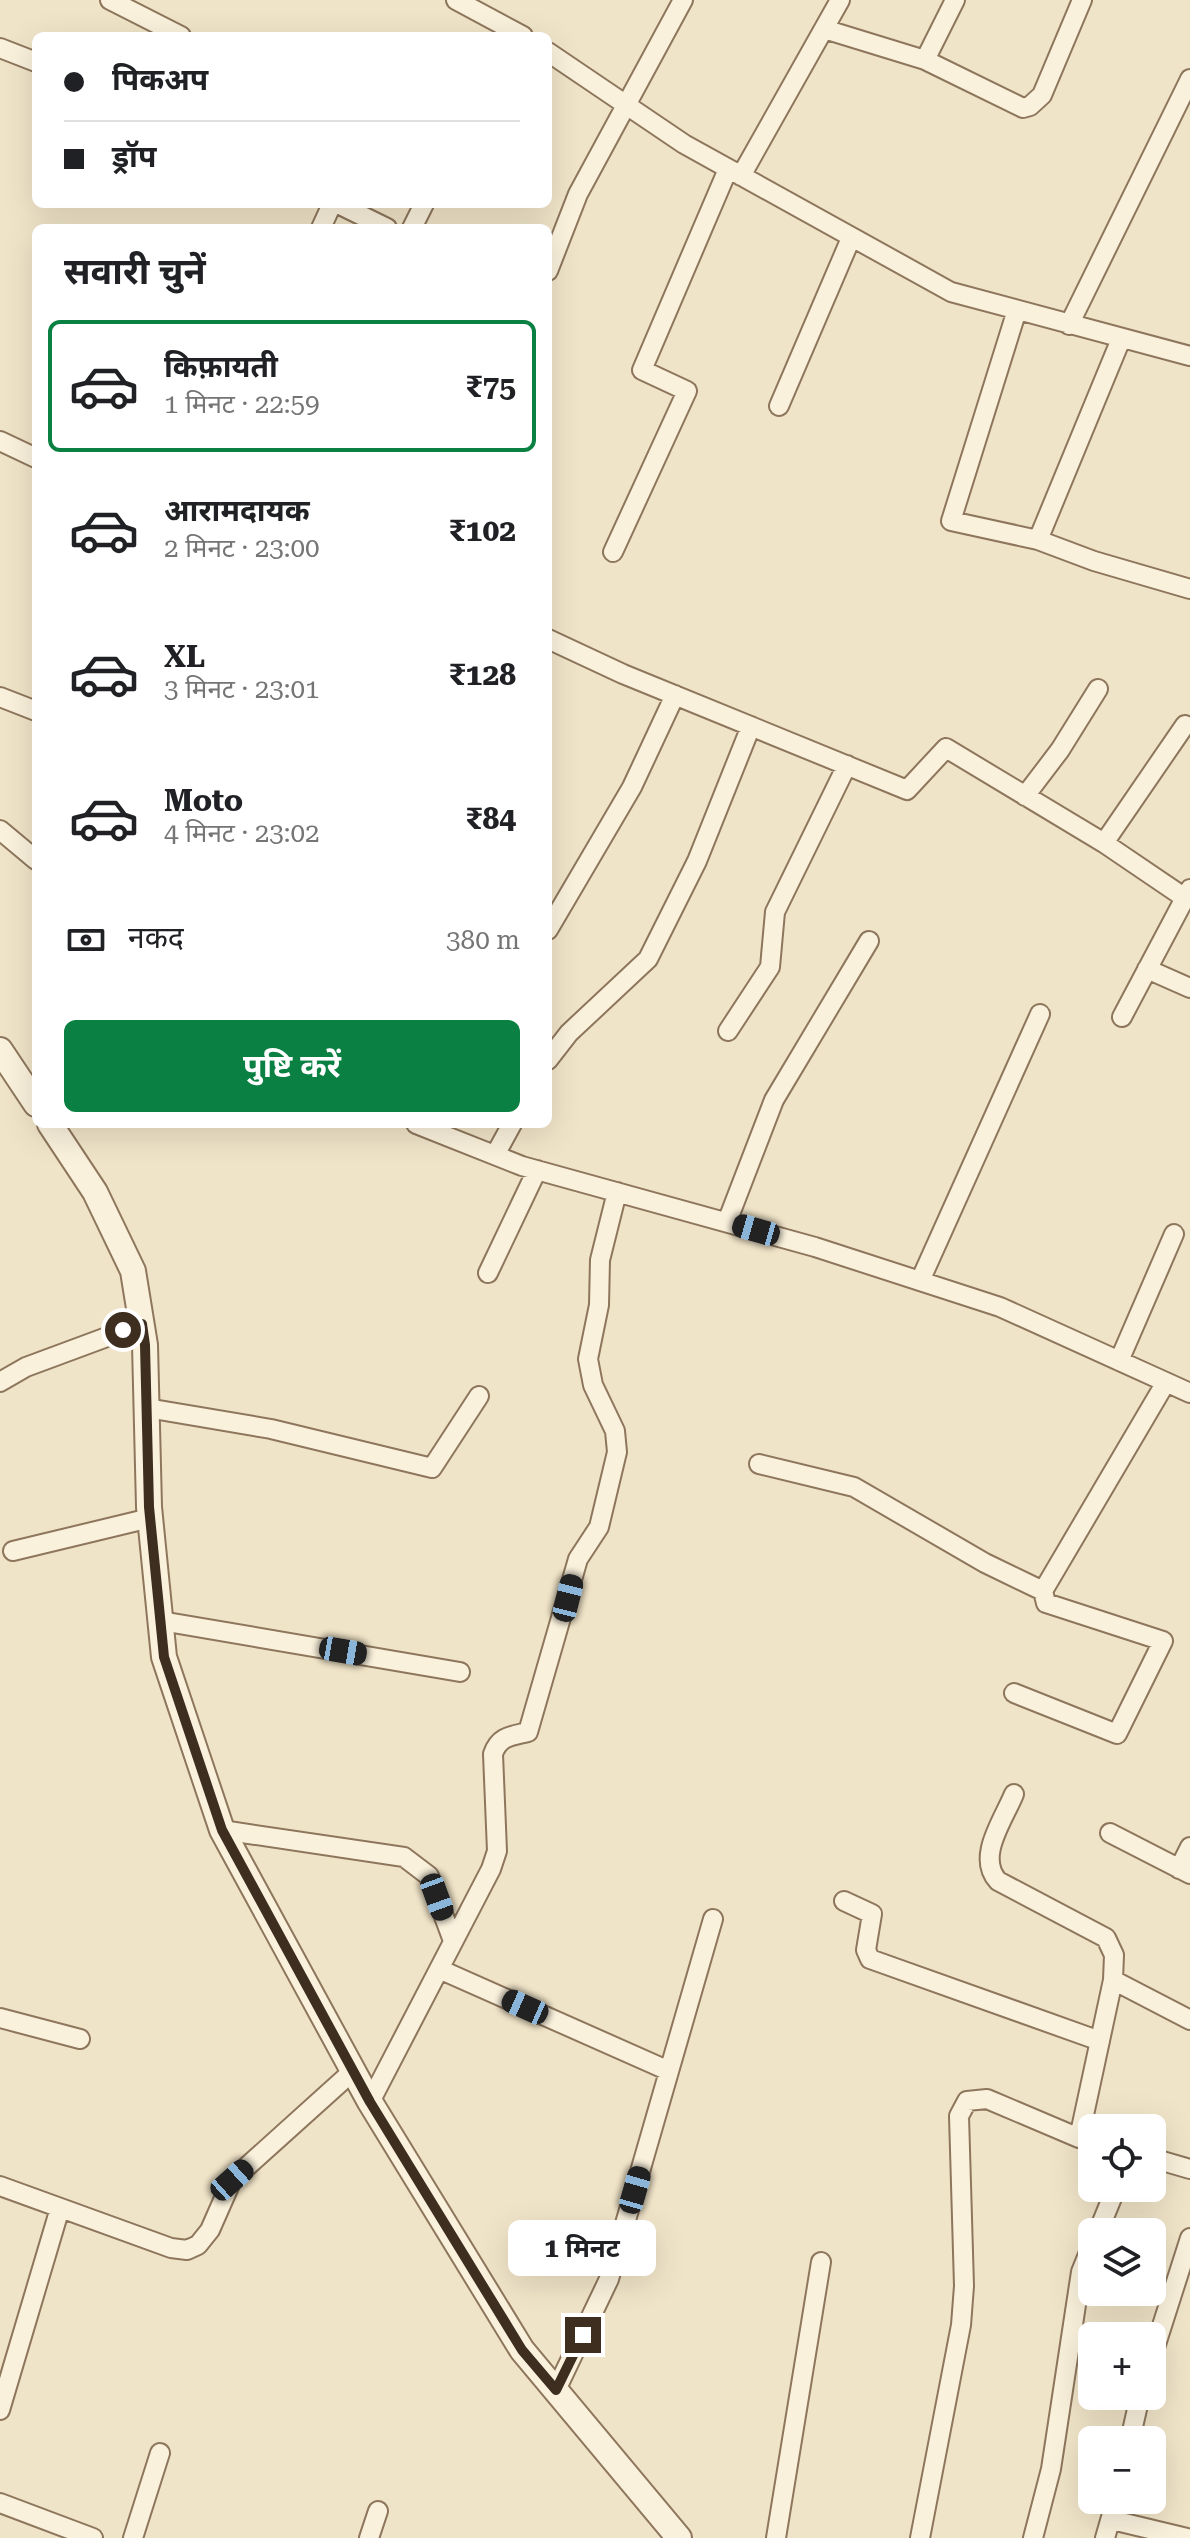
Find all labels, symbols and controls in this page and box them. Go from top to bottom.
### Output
text: पिकअप [112,62,208,97]
text: ड्रॉप [112,139,156,174]
text: सवारी चुनें [64,251,206,293]
text: किफ़ायती [164,349,278,384]
icon: car [68,350,140,422]
text: ₹75 [466,369,516,404]
text: 1 मिनट · 22:59 [164,389,320,419]
text: आरामदायक [164,493,310,528]
icon: car [68,494,140,566]
text: ₹102 [449,513,516,548]
text: 2 मिनट · 23:00 [164,533,320,563]
icon: car [68,638,140,710]
text: XL [164,639,205,674]
text: ₹128 [449,657,516,692]
text: 3 मिनट · 23:01 [164,674,320,704]
icon: car [68,782,140,854]
text: Moto [164,783,243,818]
text: ₹84 [466,801,516,836]
text: 4 मिनट · 23:02 [164,818,320,848]
icon: cash [64,918,108,962]
text: नकद [128,920,184,955]
text: 380 m [446,925,520,955]
button: पुष्टि करें [64,1020,520,1112]
car [730,1212,782,1248]
route start [105,1312,141,1348]
car [551,1572,585,1624]
car [317,1635,369,1667]
car [418,1870,456,1924]
car [498,1986,552,2028]
map controls [1078,2114,1166,2514]
button: locate [1078,2114,1166,2202]
car [206,2155,258,2205]
car [617,2164,653,2216]
button: layers [1078,2218,1166,2306]
callout: 1 मिनट [509,2219,657,2275]
text: 1 मिनट [544,2233,620,2263]
route end [565,2317,601,2353]
button: + [1078,2322,1166,2410]
button: − [1078,2426,1166,2514]

